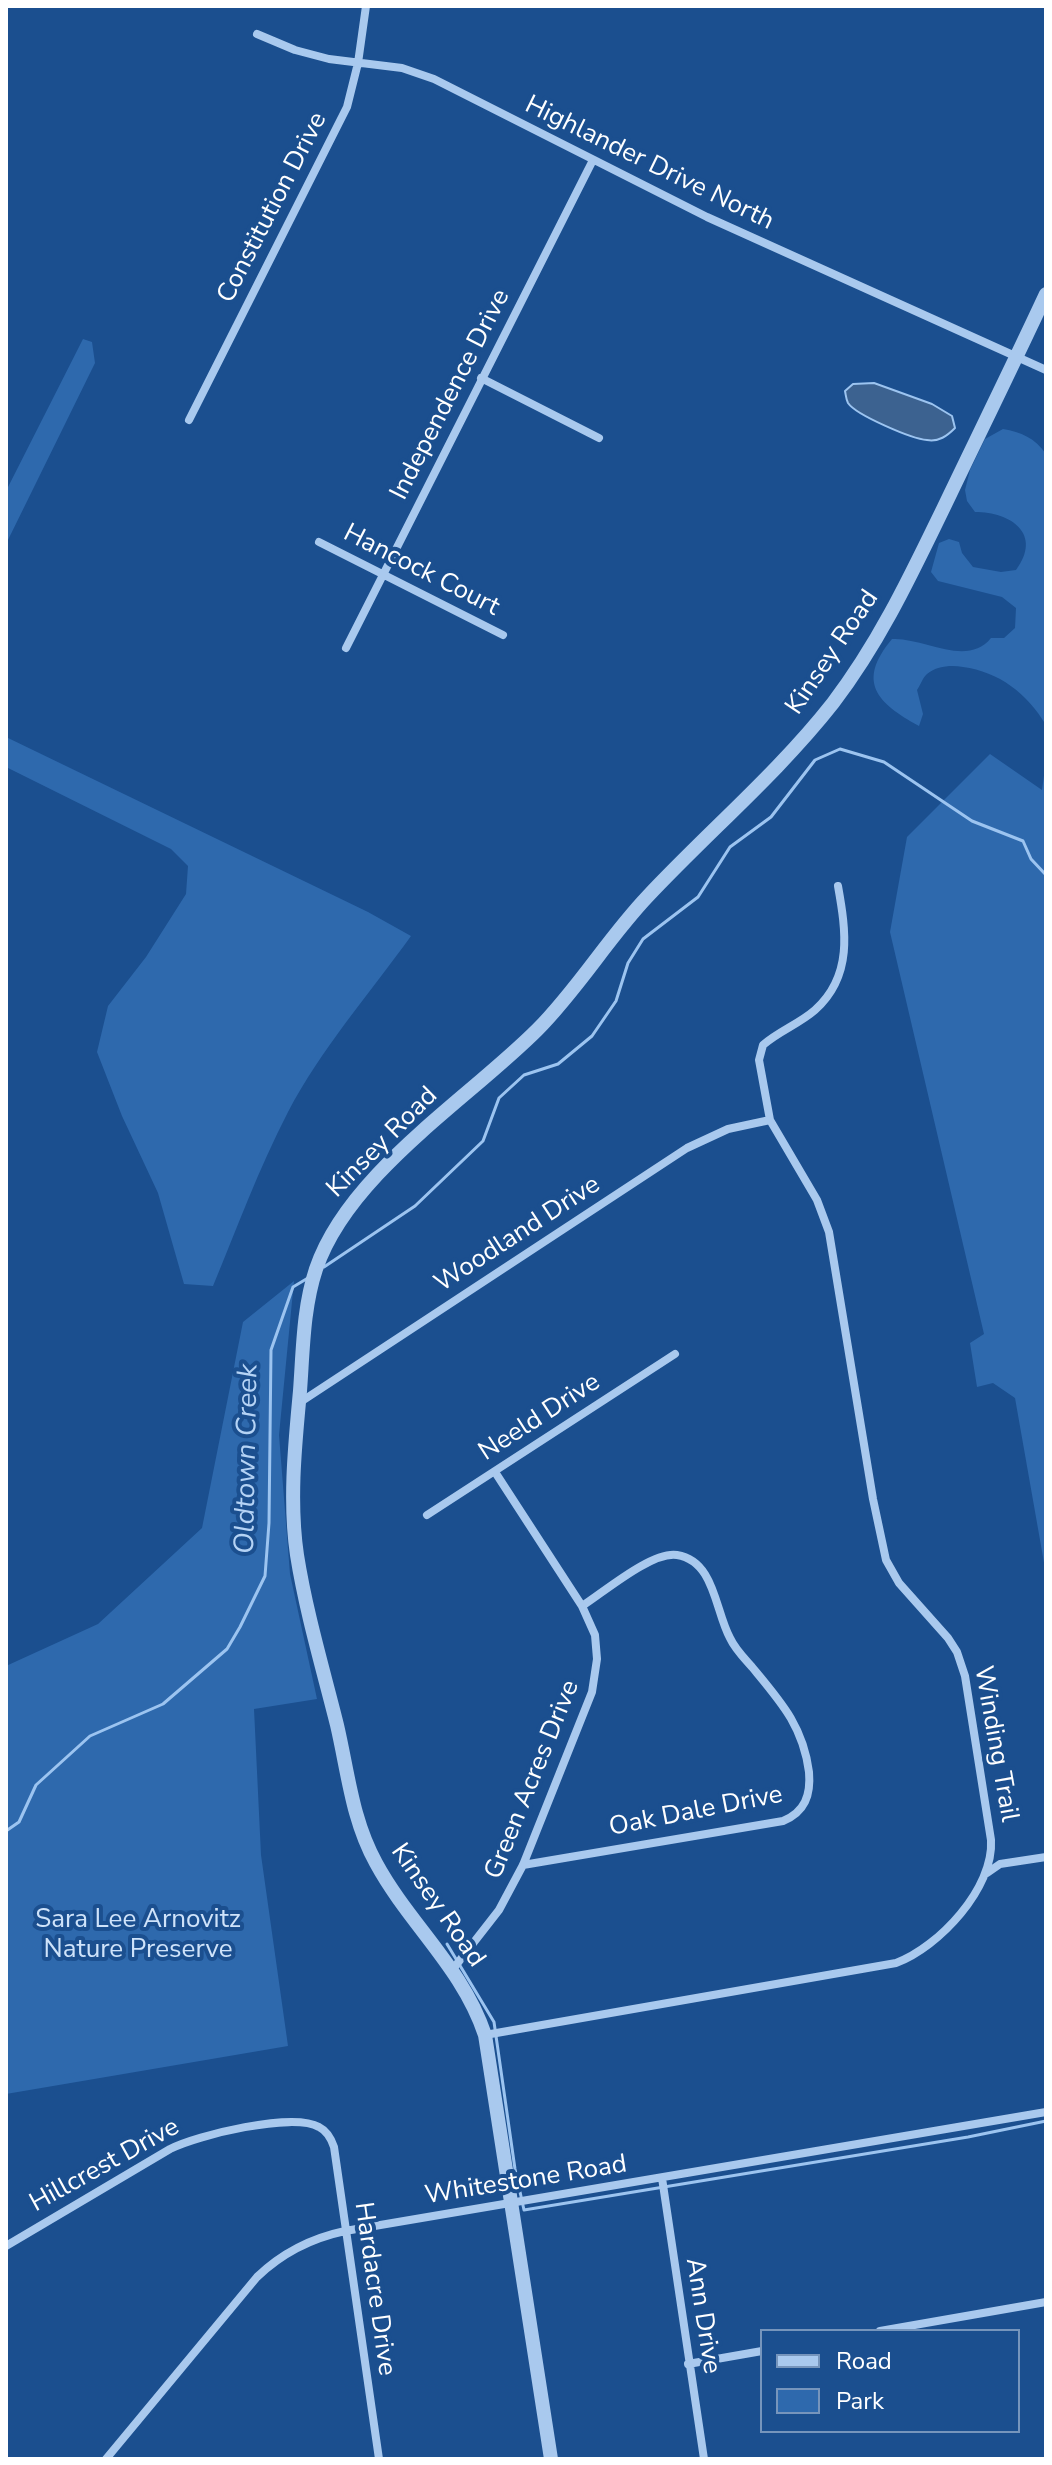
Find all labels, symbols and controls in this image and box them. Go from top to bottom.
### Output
street label: Highlander Drive North [519,90,779,238]
street label: Constitution Drive [211,107,335,309]
street label: Independence Drive [384,285,518,505]
street label: Hancock Court [338,518,504,624]
street label: Kinsey Road [780,585,886,721]
street label: Kinsey Road [321,1081,445,1205]
street label: Woodland Drive [429,1170,607,1300]
water label: Oldtown Creek [230,1364,266,1554]
street label: Neeld Drive [474,1367,606,1469]
street label: Winding Trail [966,1664,1024,1824]
street label: Green Acres Drive [479,1676,587,1884]
street label: Oak Dale Drive [607,1780,785,1844]
street label: Kinsey Road [383,1838,491,1974]
park label: Sara Lee Arnovitz Nature Preserve [35,1905,241,1966]
street label: Hillcrest Drive [25,2112,185,2220]
street label: Whitestone Road [423,2150,629,2212]
street label: Hardacre Drive [346,2200,402,2378]
street label: Ann Drive [677,2256,727,2376]
legend [760,2329,1020,2433]
text: Road [836,2345,892,2377]
text: Park [836,2385,884,2417]

